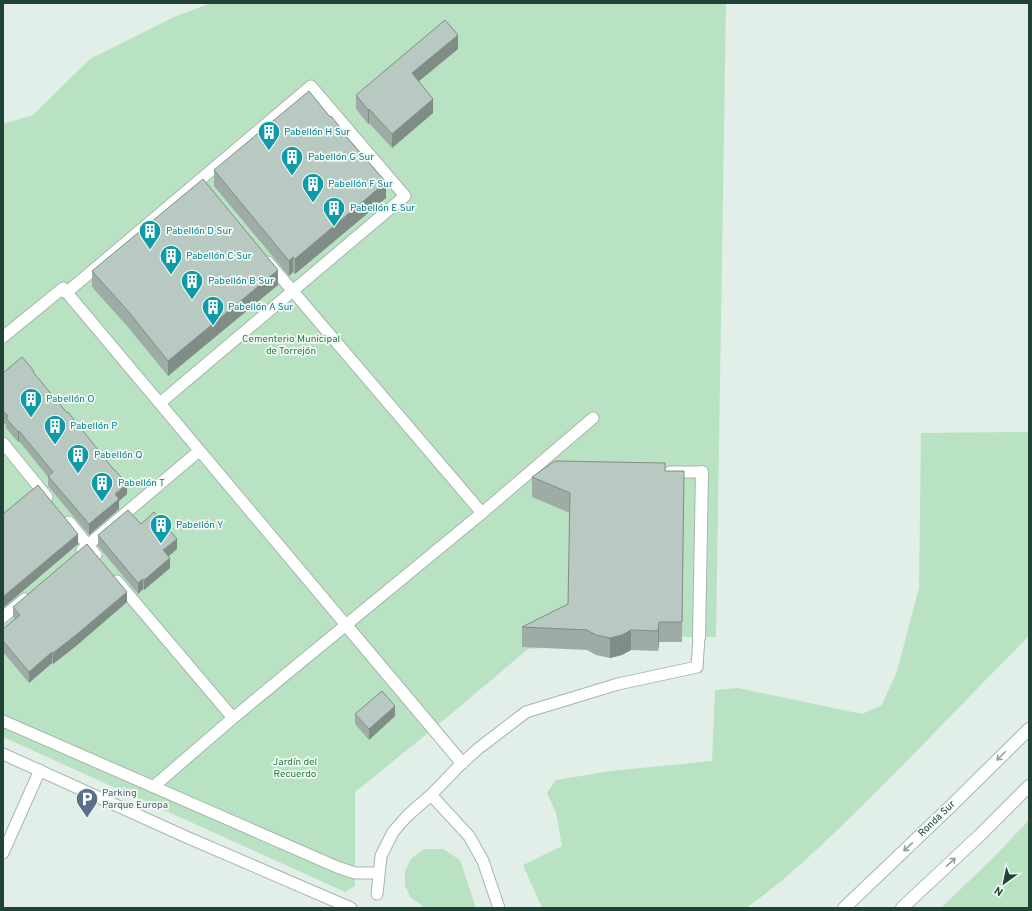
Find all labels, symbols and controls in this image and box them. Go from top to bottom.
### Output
building icon: Pabellón H Sur [256,119,282,152]
place label: Pabellón H Sur [284,126,350,139]
building icon: Pabellón G Sur [279,144,305,177]
place label: Pabellón G Sur [308,151,374,164]
building icon: Pabellón F Sur [300,171,326,204]
place label: Pabellón F Sur [328,178,393,191]
building icon: Pabellón E Sur [321,195,347,228]
place label: Pabellón E Sur [350,202,415,215]
building icon: Pabellón D Sur [137,218,163,251]
place label: Pabellón D Sur [166,225,232,238]
building icon: Pabellón C Sur [158,243,184,276]
place label: Pabellón C Sur [186,250,252,263]
building icon: Pabellón B Sur [179,268,205,301]
place label: Pabellón B Sur [208,275,274,288]
building icon: Pabellón A Sur [200,294,226,327]
place label: Pabellón A Sur [228,301,293,314]
park label: Cementerio Municipal de Torrejón [242,333,340,358]
building icon: Pabellón O [18,386,44,419]
place label: Pabellón O [46,393,95,406]
building icon: Pabellón P [42,413,68,446]
place label: Pabellón P [70,420,118,433]
building icon: Pabellón Q [65,442,91,475]
place label: Pabellón Q [94,449,143,462]
building icon: Pabellón T [89,470,115,503]
place label: Pabellón T [118,477,165,490]
building icon: Pabellón Y [148,512,174,545]
place label: Pabellón Y [176,519,224,532]
one-way arrow [996,751,1006,761]
park label: Jardín del Recuerdo [273,756,317,781]
parking icon: Parking Parque Europa [74,786,100,819]
place label: Parking Parque Europa [102,787,168,812]
street label: Ronda Sur [916,798,958,840]
one-way arrow [903,842,913,852]
one-way arrow [945,858,956,867]
north arrow [984,863,1024,903]
text: N [992,883,1006,899]

